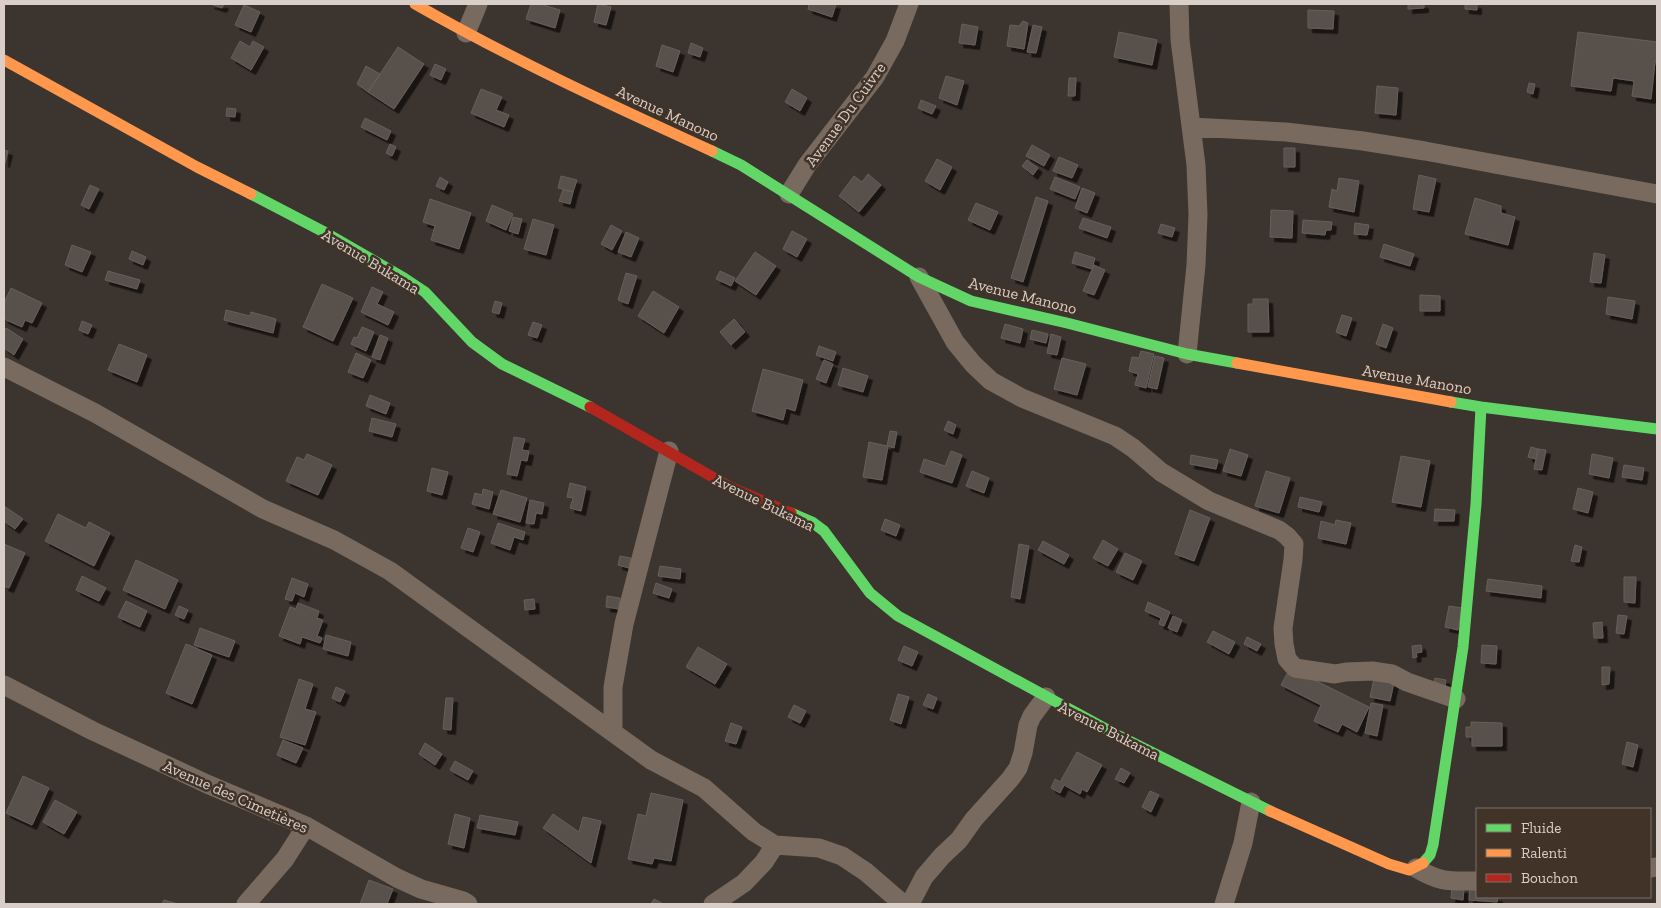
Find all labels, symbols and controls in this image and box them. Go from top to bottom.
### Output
street label: Avenue Du Cuivre [801,58,890,170]
street label: Avenue Manono [614,81,722,145]
street label: Avenue Bukama [318,225,423,298]
street label: Avenue Manono [967,273,1079,318]
street label: Avenue Manono [1361,361,1473,398]
street label: Avenue Bukama [710,470,818,535]
street label: Avenue Bukama [1055,697,1163,764]
street label: Avenue des Cimetières [160,756,311,837]
legend [1476,808,1651,898]
text: Fluide [1521,819,1561,837]
text: Ralenti [1521,844,1567,862]
text: Bouchon [1521,869,1578,887]

